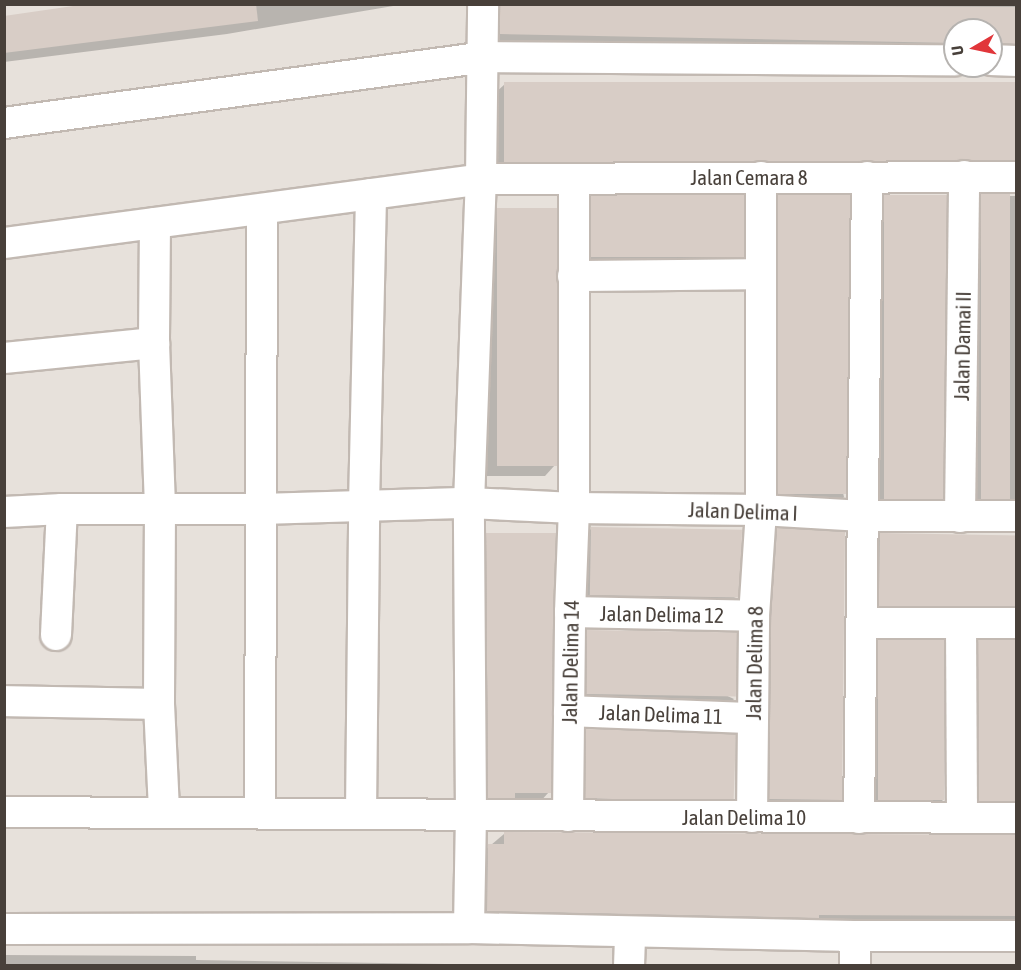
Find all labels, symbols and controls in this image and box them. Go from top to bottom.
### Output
north arrow [943,18,1003,78]
text: U [948,44,967,57]
street label: Jalan Cemara 8 [690,164,808,190]
street label: Jalan Damai II [948,291,976,401]
street label: Jalan Delima I [688,496,798,526]
street label: Jalan Delima 14 [556,600,584,724]
street label: Jalan Delima 12 [600,600,724,628]
street label: Jalan Delima 8 [740,606,768,720]
street label: Jalan Delima 11 [599,699,723,729]
street label: Jalan Delima 10 [682,804,806,830]

